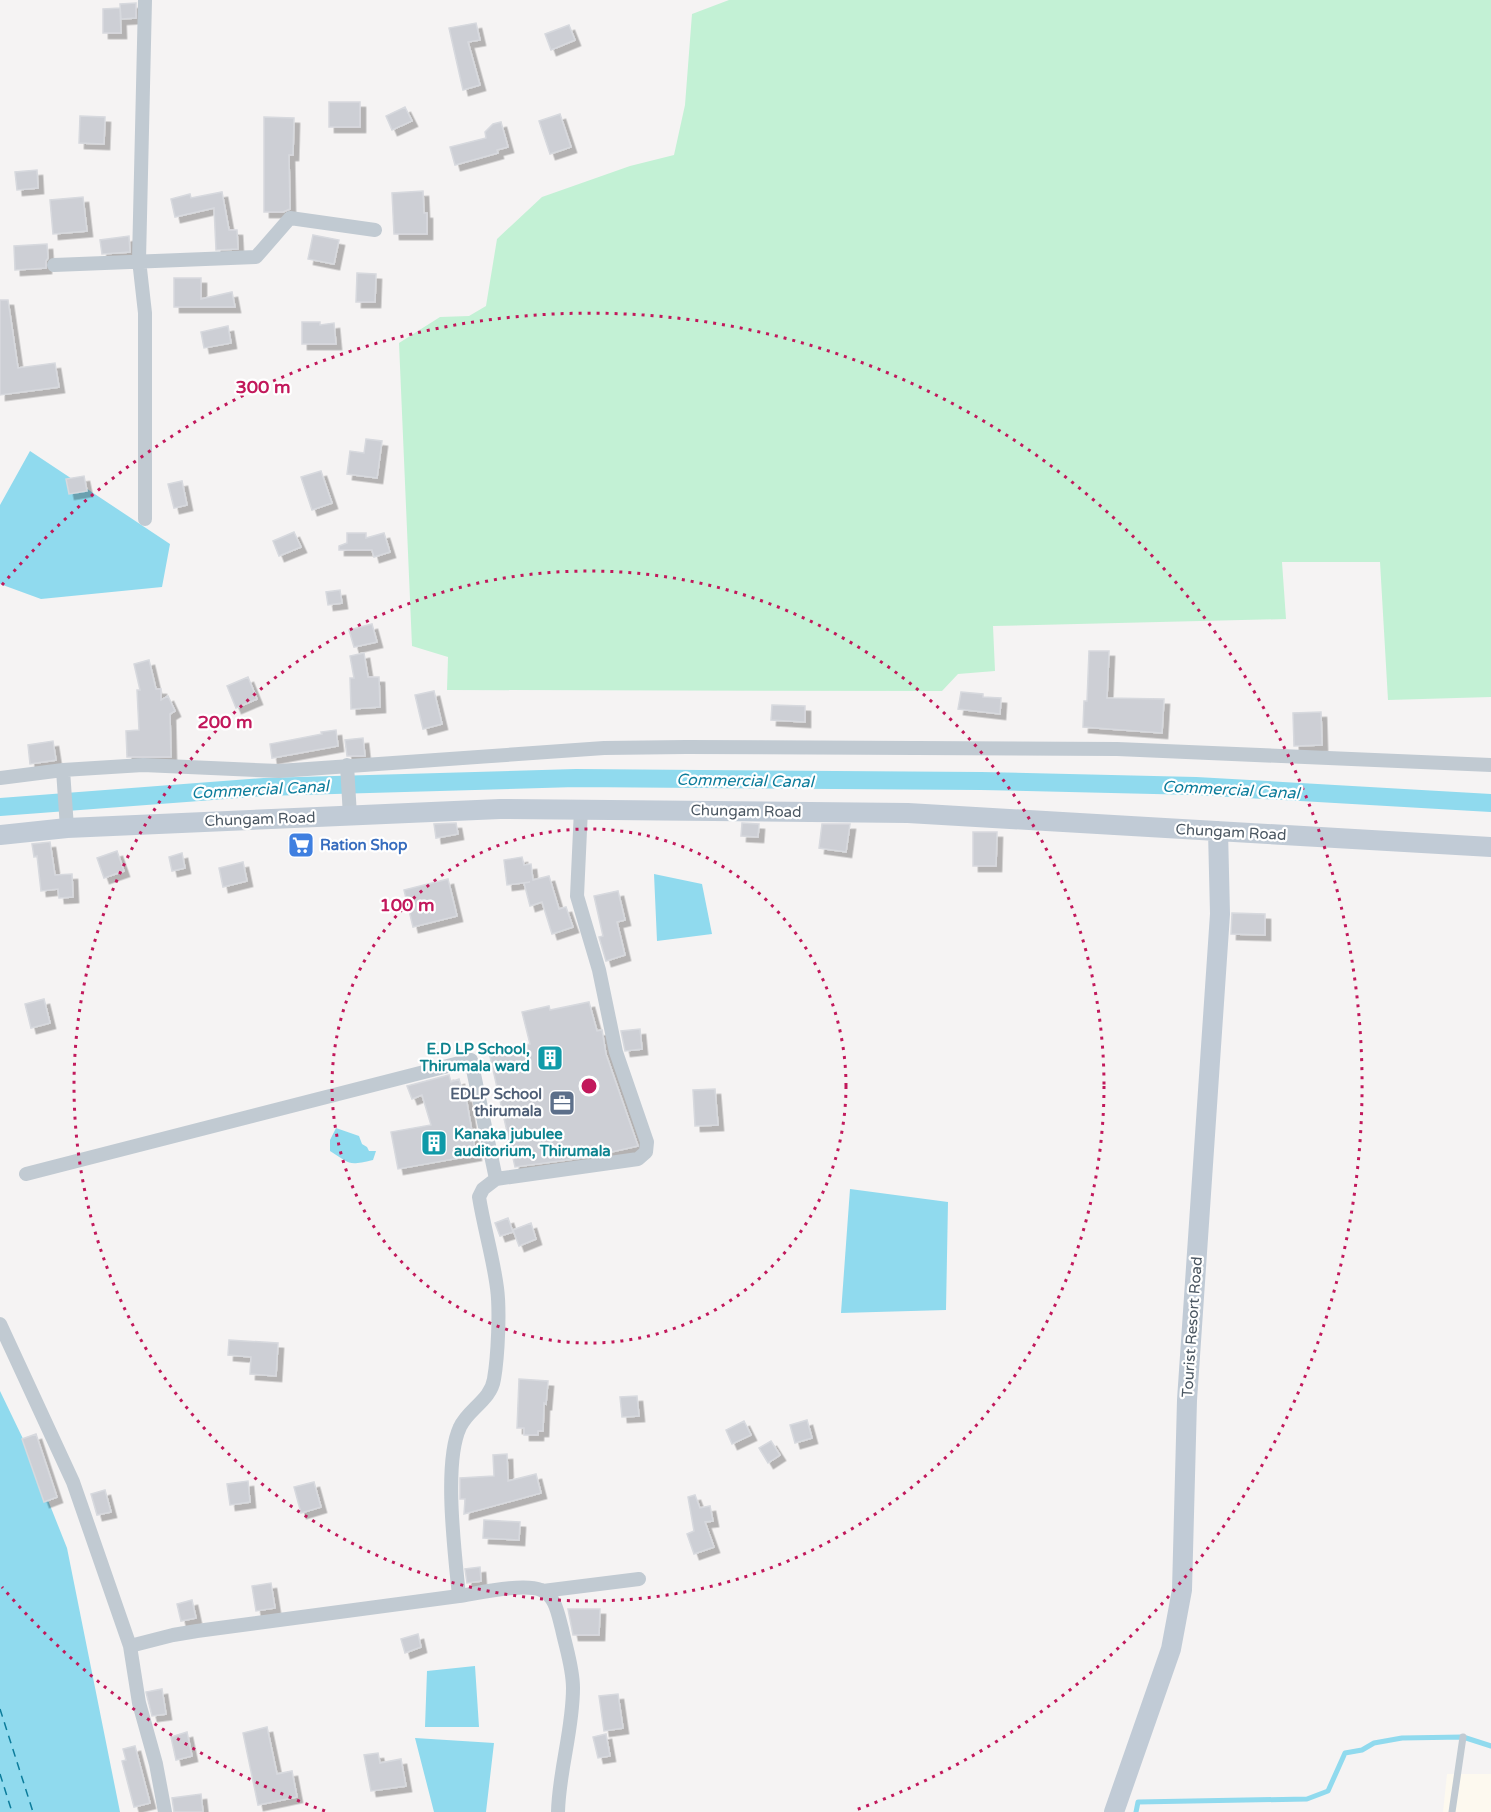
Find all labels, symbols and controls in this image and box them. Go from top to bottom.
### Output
text: 300 m [235,376,291,398]
text: 200 m [197,711,253,733]
water label: Commercial Canal [676,770,816,792]
water label: Commercial Canal [191,776,331,804]
water label: Commercial Canal [1162,776,1302,804]
street label: Chungam Road [690,801,802,821]
street label: Chungam Road [204,808,316,830]
street label: Chungam Road [1175,820,1287,844]
supermarket icon: Ration Shop [286,830,316,860]
place label: Ration Shop [320,836,408,855]
text: 100 m [379,894,435,916]
place label: E.D LP School, Thirumala ward [419,1040,530,1075]
building icon: E.D LP School, Thirumala ward [535,1043,565,1073]
centre of rings [579,1076,599,1096]
place label: EDLP School thirumala [450,1085,542,1120]
office icon: EDLP School thirumala [547,1088,577,1118]
place label: Kanaka jubulee auditorium, Thirumala [454,1125,611,1160]
building icon: Kanaka jubulee auditorium, Thirumala [419,1128,449,1158]
street label: Tourist Resort Road [1178,1256,1206,1398]

